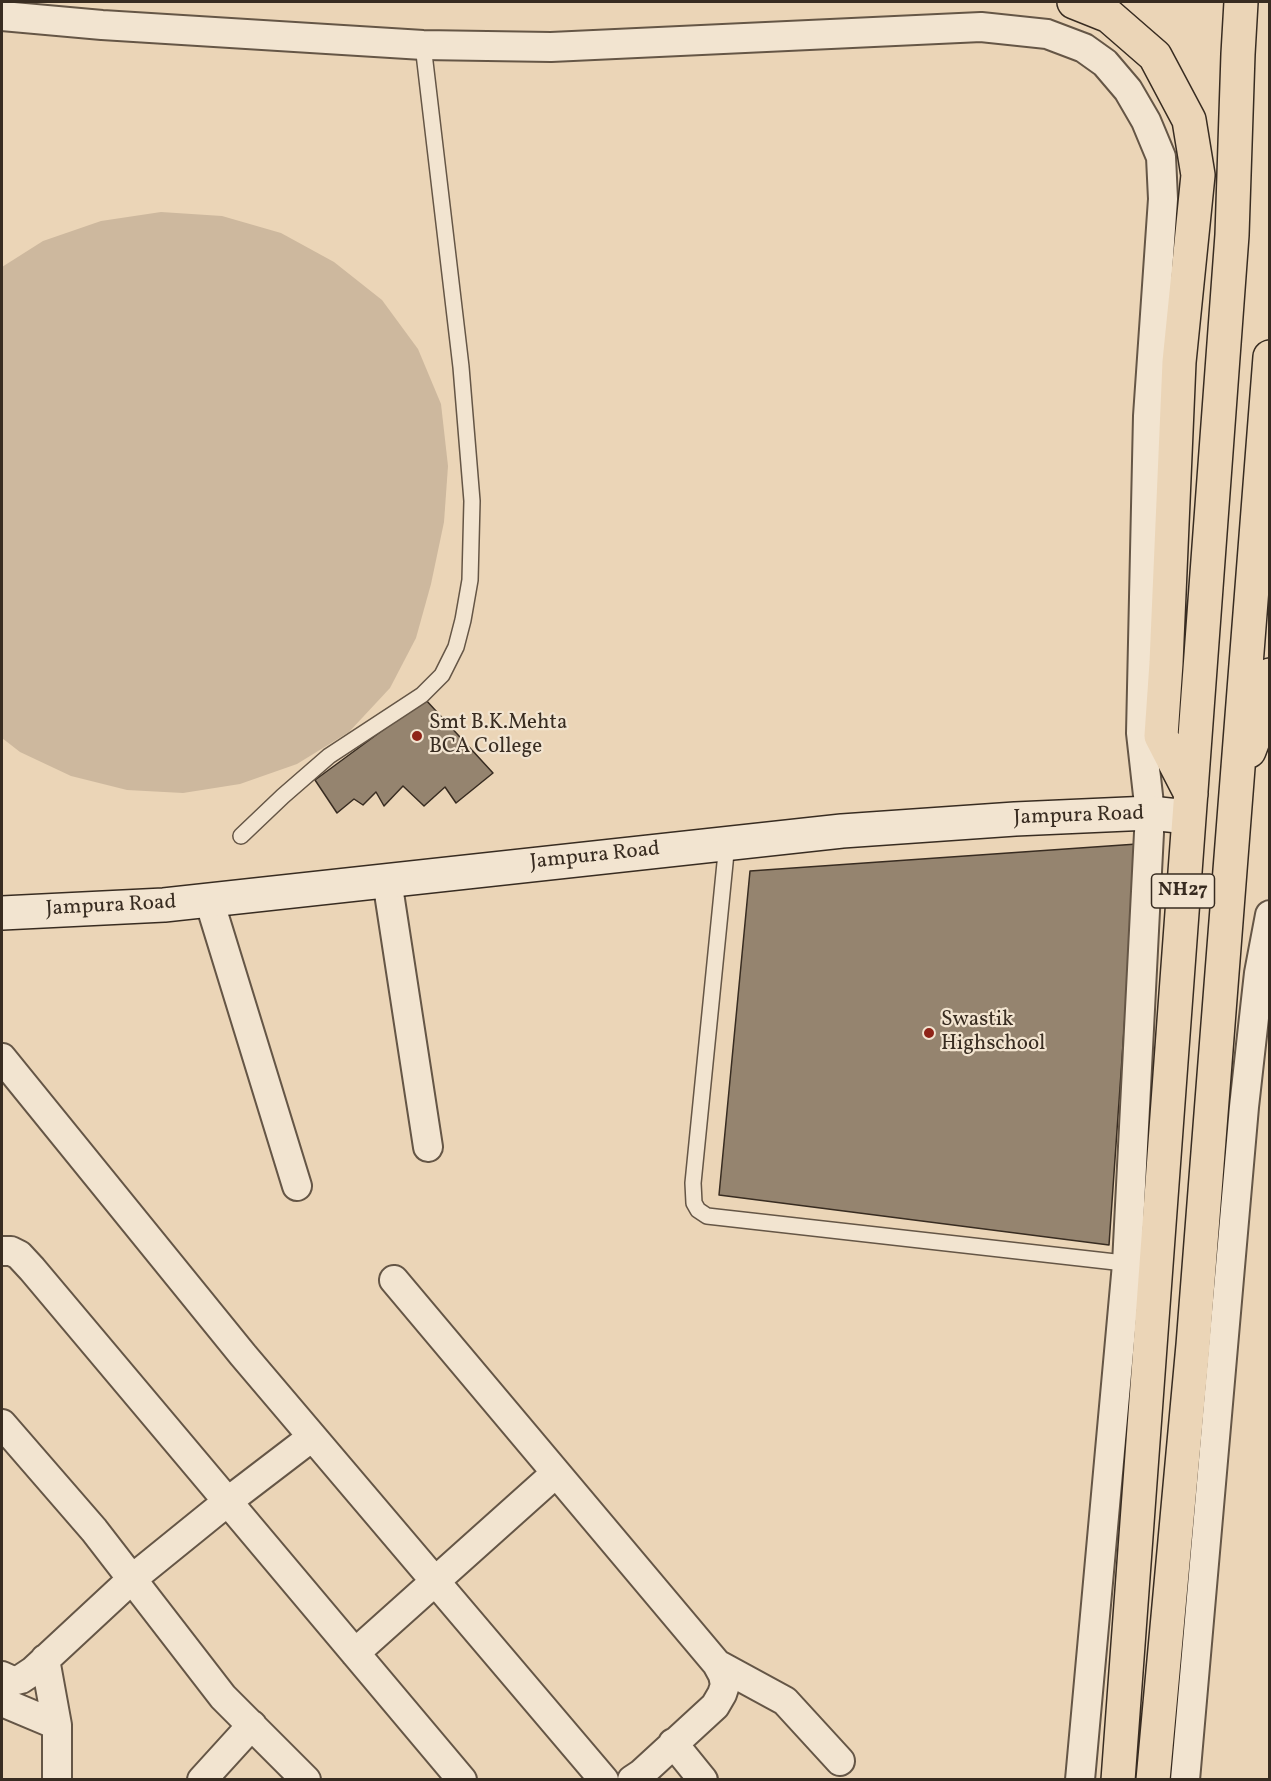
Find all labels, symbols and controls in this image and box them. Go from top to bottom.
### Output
place label: Smt B.K.Mehta BCA College [429,711,567,761]
marker: Smt B.K.Mehta BCA College [410,729,424,743]
street label: Jampura Road [1013,802,1145,832]
street label: Jampura Road [529,838,661,876]
road number: NH27 [1152,874,1214,908]
street label: Jampura Road [45,891,177,923]
place label: Swastik Highschool [941,1008,1045,1058]
marker: Swastik Highschool [922,1026,936,1040]

